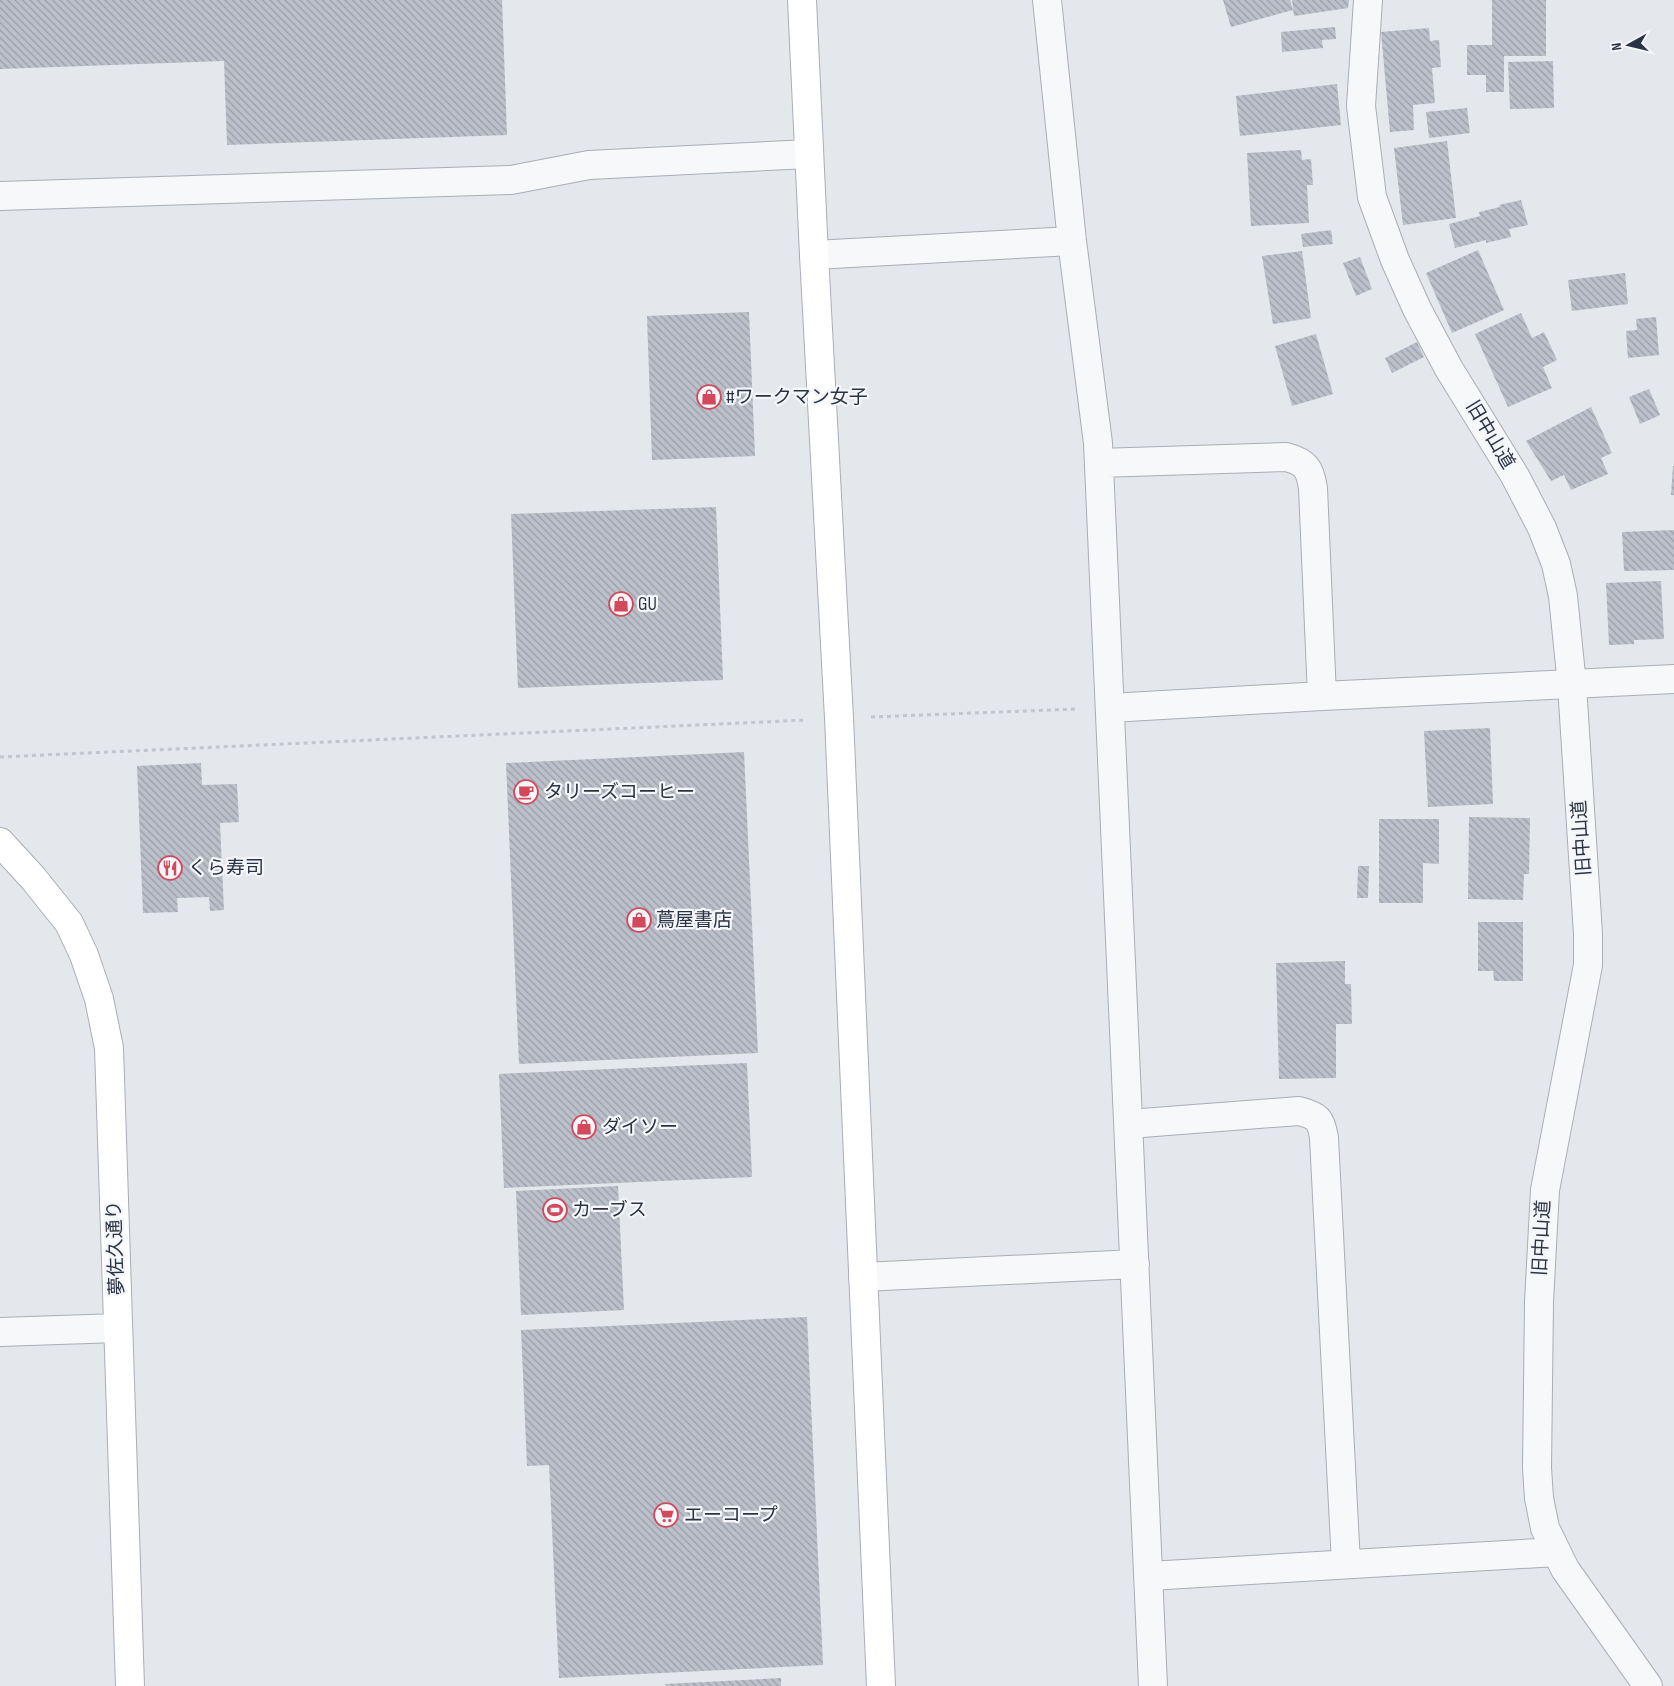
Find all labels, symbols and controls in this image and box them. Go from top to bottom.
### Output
north arrow [1604,20,1654,70]
text: N [1608,42,1626,52]
shop icon: #ワークマン女子 [696,384,722,410]
place label: #ワークマン女子 [726,386,868,409]
street label: 旧中山道 [1461,396,1519,474]
shop icon: GU [608,591,634,617]
place label: GU [638,593,657,616]
cafe icon: タリーズコーヒー [513,779,539,805]
place label: タリーズコーヒー [544,781,695,804]
street label: 旧中山道 [1568,799,1596,877]
restaurant icon: くら寿司 [157,855,183,881]
place label: くら寿司 [188,857,264,880]
shop icon: 蔦屋書店 [626,907,652,933]
place label: 蔦屋書店 [656,909,732,932]
shop icon: ダイソー [571,1114,597,1140]
place label: ダイソー [602,1116,678,1139]
sports icon: カーブス [542,1197,568,1223]
place label: カーブス [572,1199,647,1222]
street label: 旧中山道 [1529,1199,1555,1277]
street label: 夢佐久通り [103,1200,129,1296]
supermarket icon: エーコープ [653,1502,679,1528]
place label: エーコープ [684,1504,778,1527]

